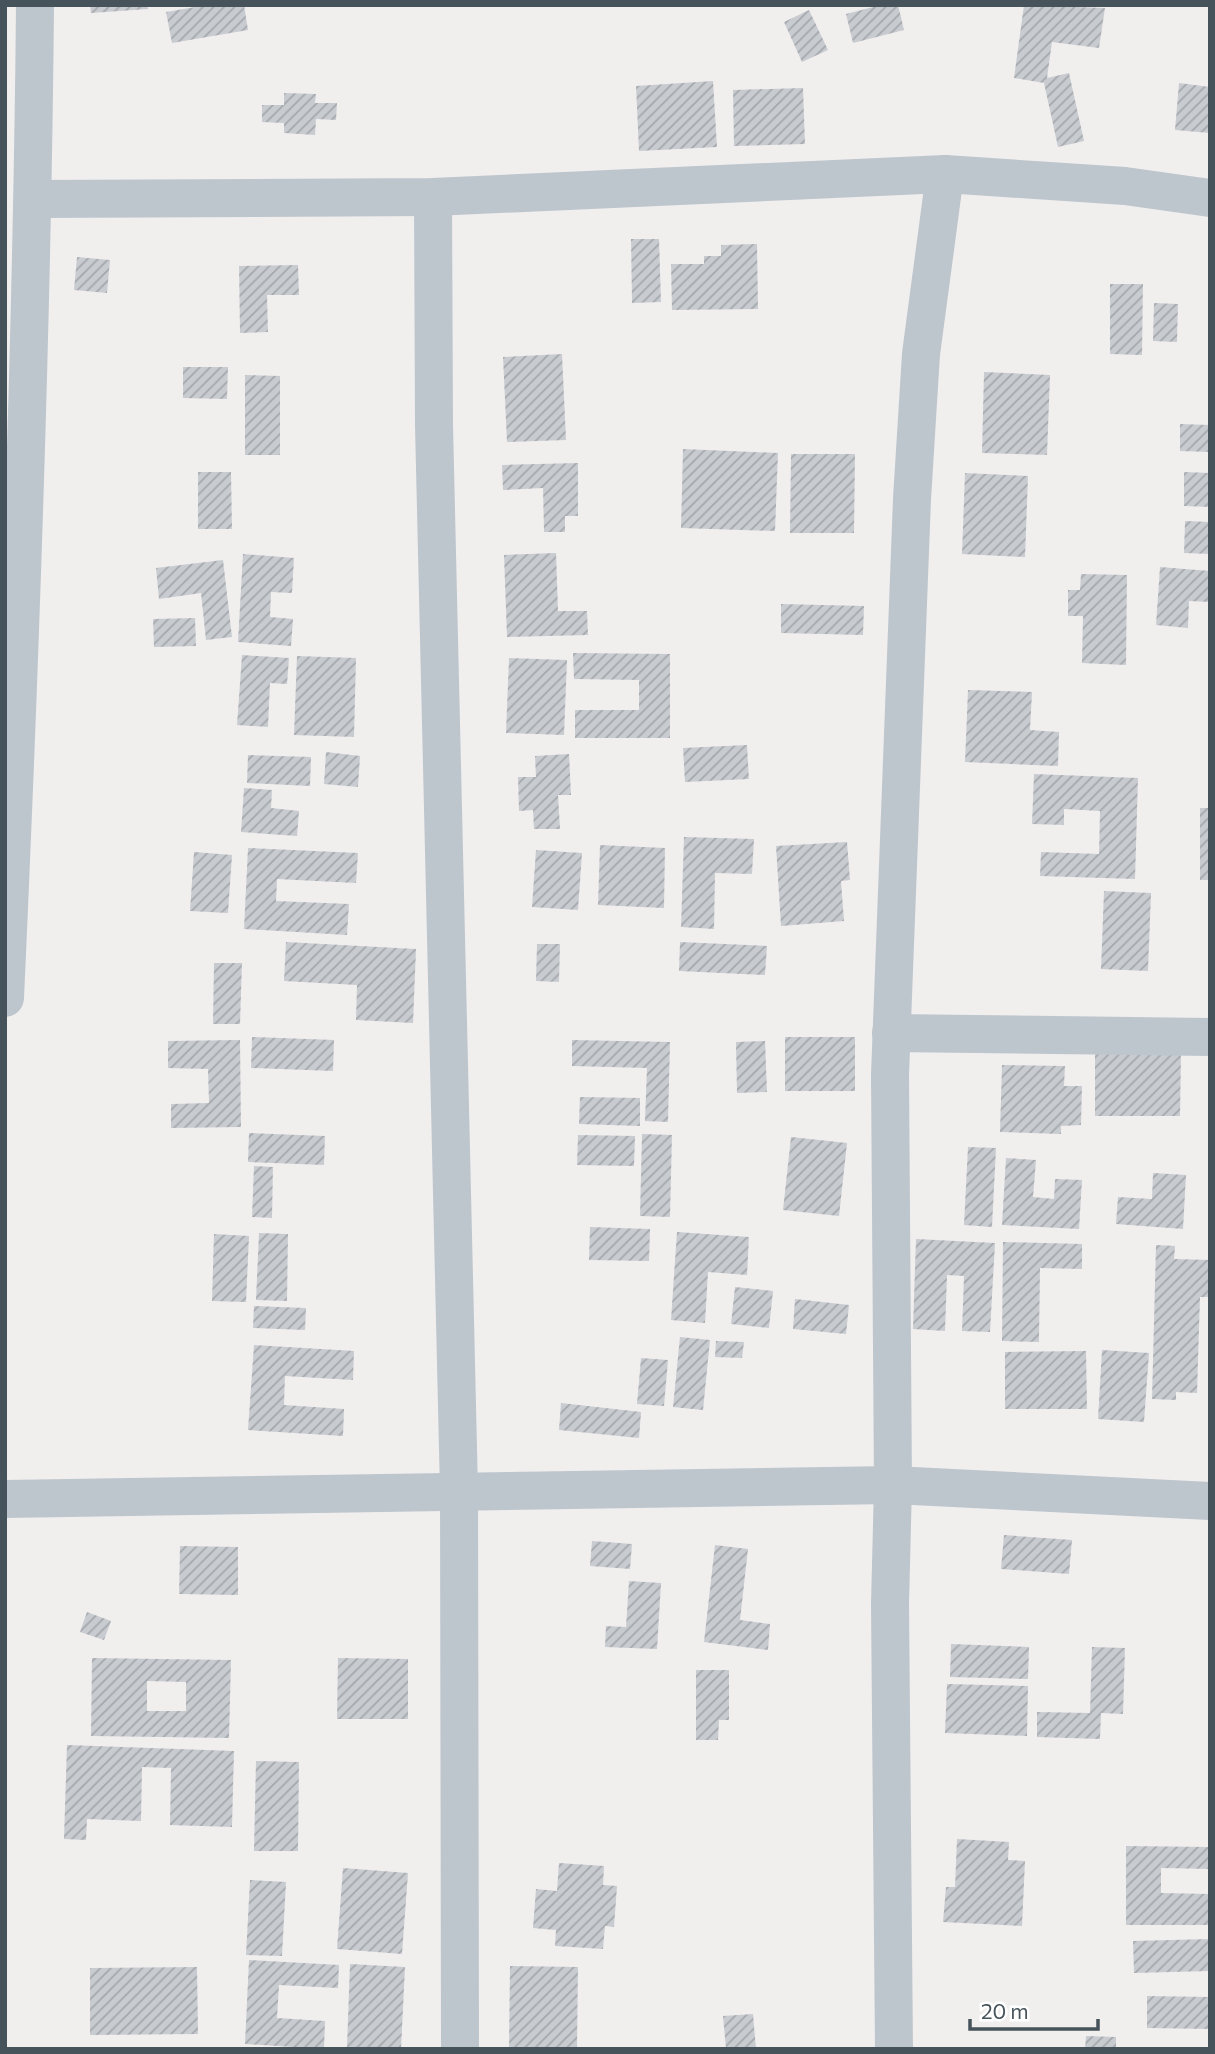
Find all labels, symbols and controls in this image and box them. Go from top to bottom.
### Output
scale bar [970,1988,1098,2032]
text: 20 m [981,1998,1029,2023]

